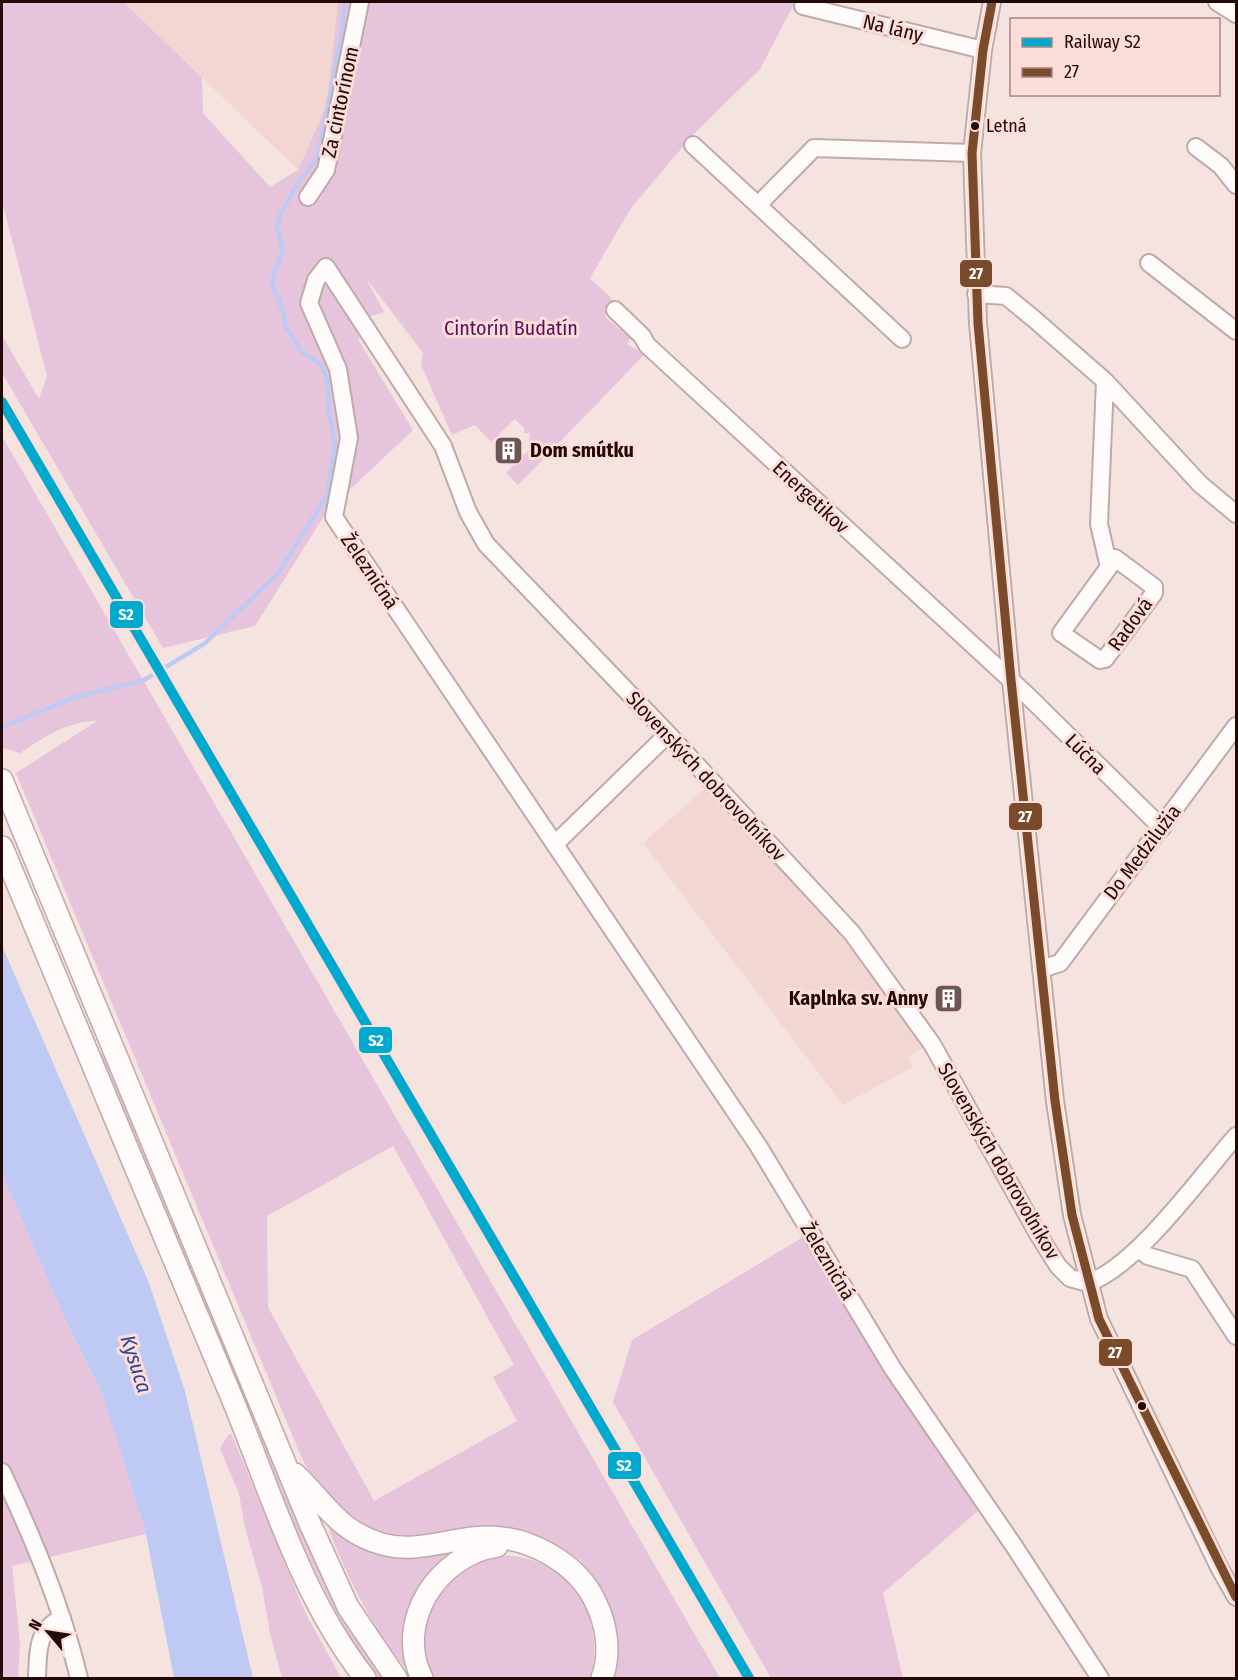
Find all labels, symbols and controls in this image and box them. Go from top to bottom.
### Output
street label: Na lány [861,9,926,47]
legend [1010,18,1220,96]
text: Railway S2 [1064,31,1141,53]
street label: Za cintorínom [317,44,363,160]
text: 27 [1064,61,1079,83]
place label: Letná [986,115,1027,137]
marker: Letná [969,120,981,132]
line badge: 27 [959,259,993,288]
text: 27 [968,264,983,283]
park label: Cintorín Budatín [444,316,578,340]
building icon: Dom smútku [493,434,525,466]
place label: Dom smútku [530,438,634,462]
street label: Energetikov [768,456,854,538]
street label: Železničná [336,529,404,613]
street label: Radová [1103,593,1157,655]
line badge: S2 [109,600,144,629]
text: S2 [118,605,134,624]
street label: Slovenských dobrovoľníkov [621,686,791,866]
street label: Lúčna [1061,729,1111,779]
street label: Do Medzilužia [1098,800,1186,904]
line badge: 27 [1008,802,1043,831]
text: 27 [1017,807,1032,826]
building icon: Kaplnka sv. Anny [933,982,965,1014]
place label: Kaplnka sv. Anny [789,986,928,1010]
line badge: S2 [358,1026,393,1054]
text: S2 [368,1031,384,1050]
street label: Slovenských dobrovoľníkov [933,1059,1065,1264]
street label: Železničná [796,1218,860,1304]
water label: Kysuca [114,1332,158,1396]
line badge: 27 [1098,1338,1133,1367]
text: 27 [1107,1343,1122,1362]
unlabelled marker [1136,1400,1148,1412]
line badge: S2 [607,1451,642,1480]
text: S2 [616,1456,632,1475]
north arrow [18,1602,78,1662]
text: N [25,1616,46,1634]

